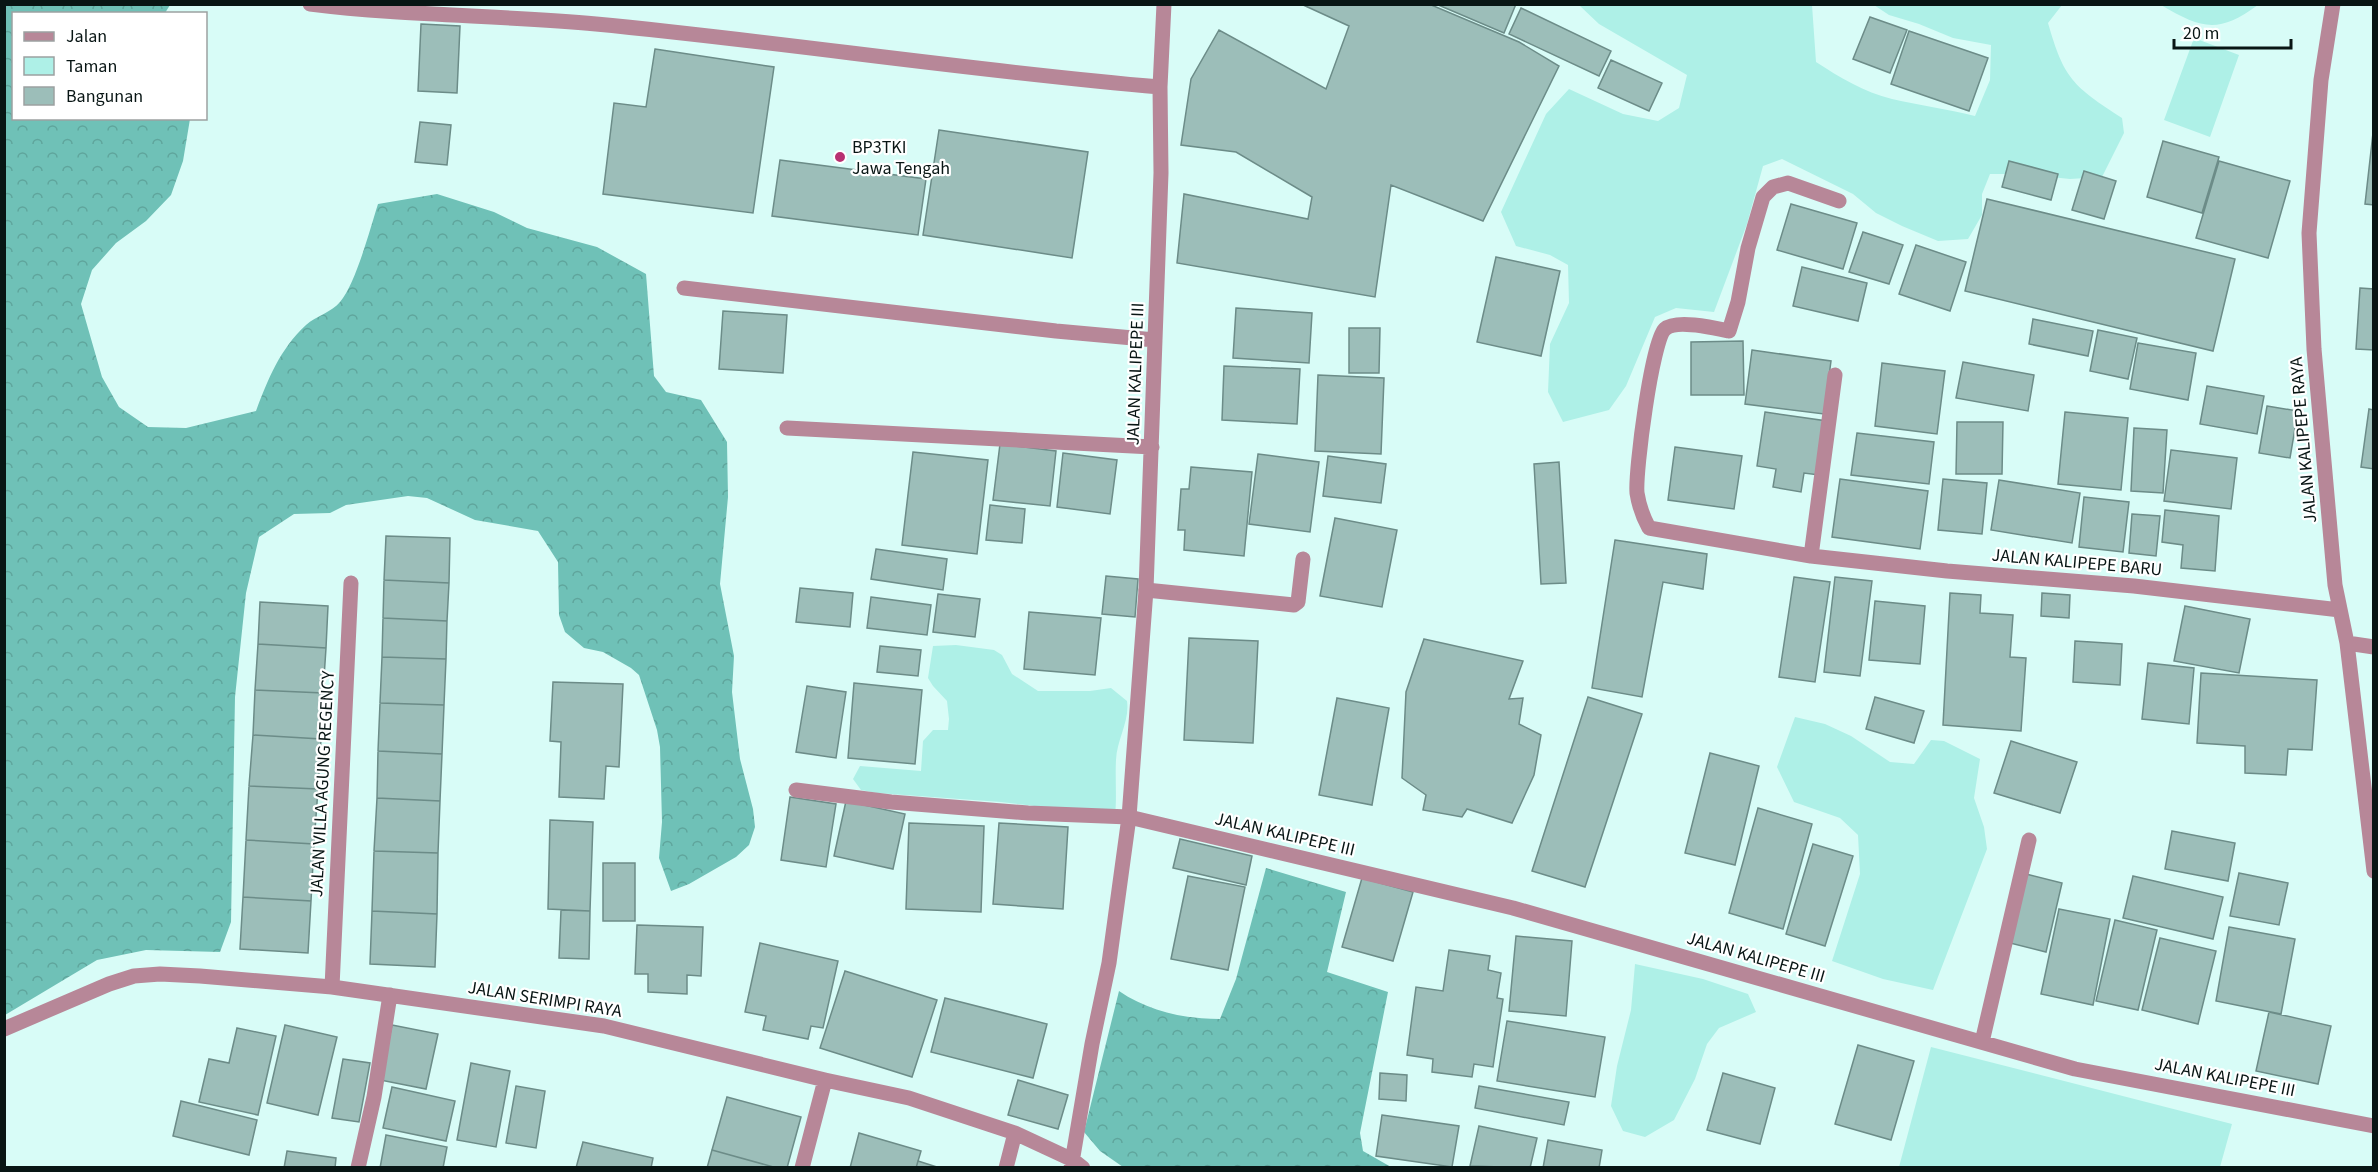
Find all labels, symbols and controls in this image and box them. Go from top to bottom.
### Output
legend [12,12,207,120]
scale bar [2174,12,2291,50]
text: 20 m [2183,21,2219,46]
text: Jalan [66,24,107,49]
text: Taman [66,54,117,79]
text: Bangunan [66,84,143,109]
place label: BP3TKI Jawa Tengah [852,135,950,181]
marker: BP3TKI Jawa Tengah [833,150,847,164]
street label: JALAN KALIPEPE III [1121,302,1150,446]
street label: JALAN KALIPEPE RAYA [2284,356,2323,524]
street label: JALAN KALIPEPE BARU [1991,543,2163,582]
street label: JALAN VILLA AGUNG REGENCY [304,670,341,898]
street label: JALAN KALIPEPE III [1212,806,1357,863]
street label: JALAN KALIPEPE III [1684,926,1828,989]
street label: JALAN SERIMPI RAYA [466,975,624,1024]
street label: JALAN KALIPEPE III [2152,1052,2297,1103]

